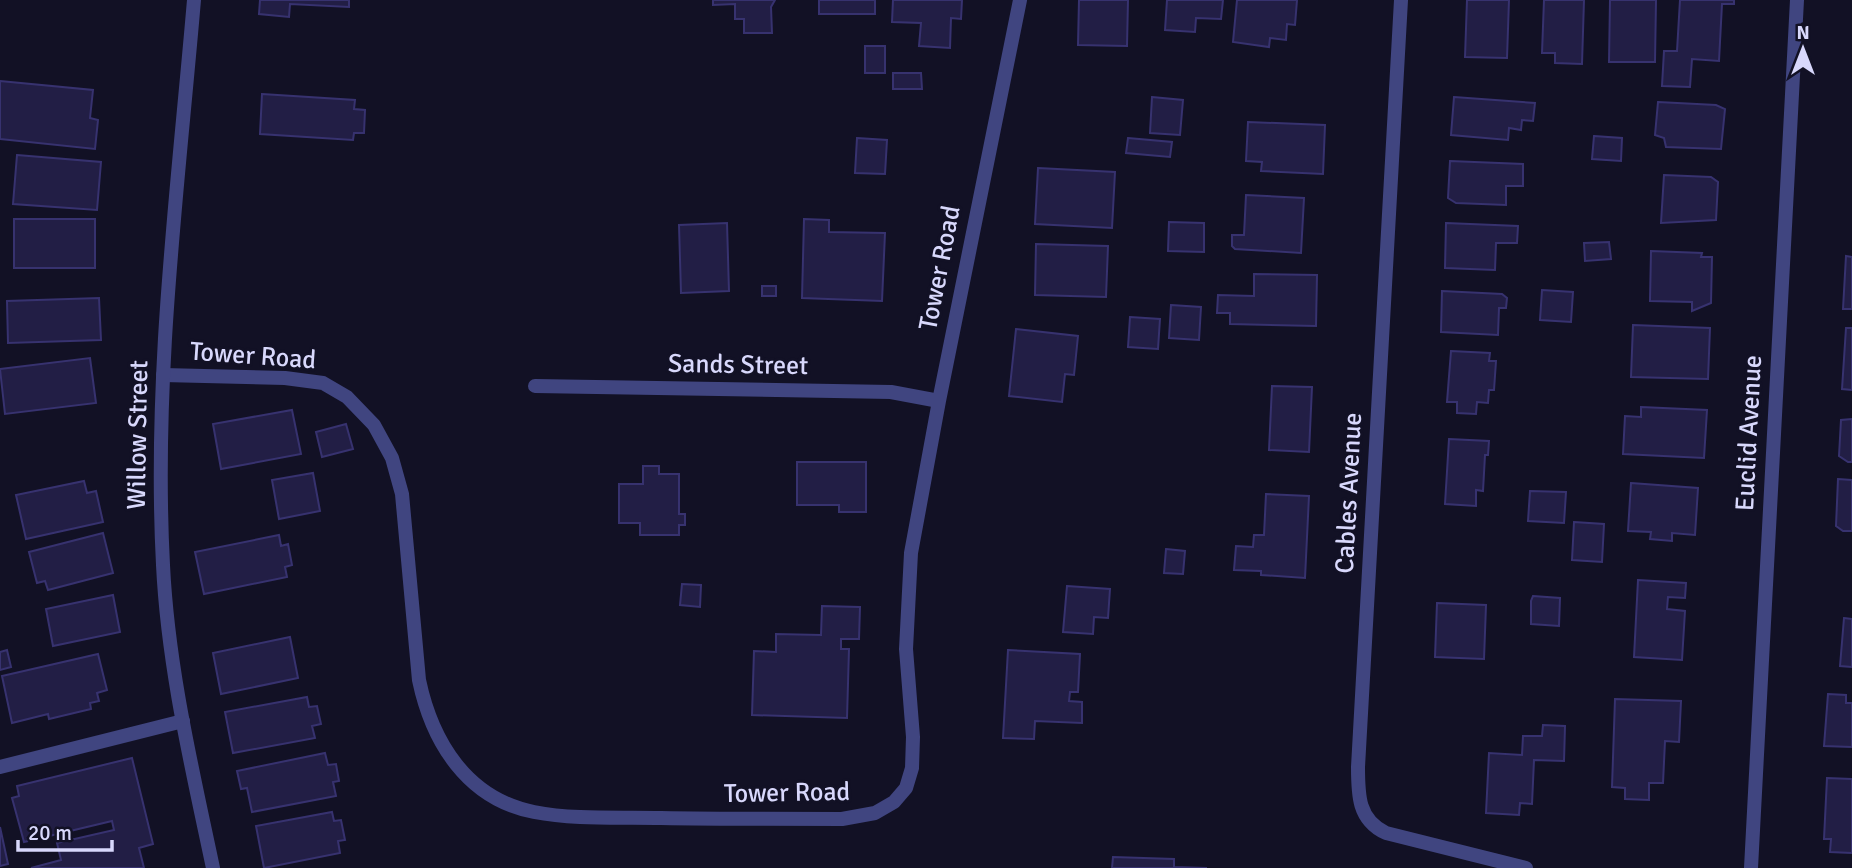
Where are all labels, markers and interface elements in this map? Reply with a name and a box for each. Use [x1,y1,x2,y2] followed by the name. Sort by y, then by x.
[1768,14,1838,84] north arrow
[1796,21,1810,45] text: N
[912,203,968,333] street label: Tower Road
[189,336,317,376] street label: Tower Road
[668,348,808,382] street label: Sands Street
[1729,354,1769,512] street label: Euclid Avenue
[121,360,155,510] street label: Willow Street
[1329,412,1369,574] street label: Cables Avenue
[724,776,850,810] street label: Tower Road
[18,808,112,852] scale bar
[28,820,72,846] text: 20 m

